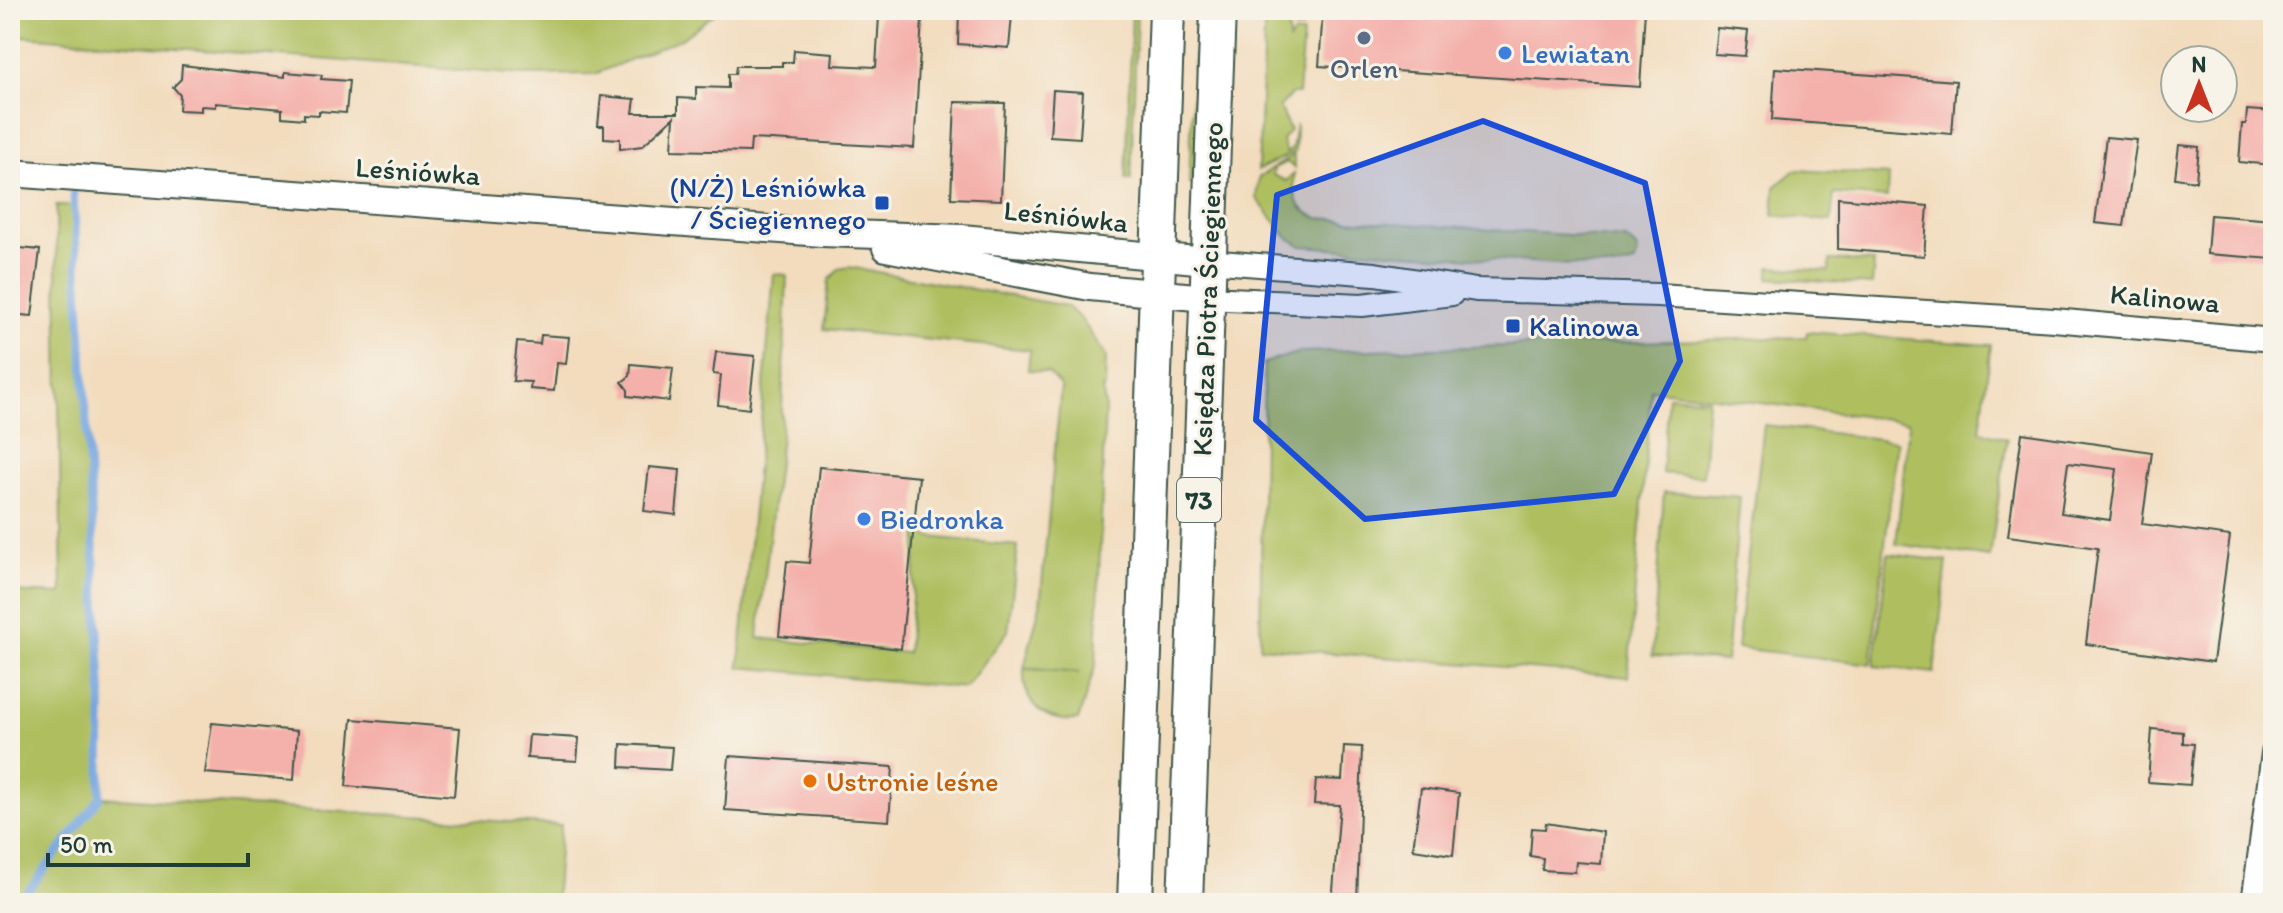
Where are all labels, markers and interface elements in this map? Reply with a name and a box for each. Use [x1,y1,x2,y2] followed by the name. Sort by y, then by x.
[1355,29,1373,47] marker: Orlen
[1521,36,1630,70] place label: Lewiatan
[1496,44,1514,62] marker: Lewiatan
[2159,44,2239,124] north arrow
[1330,51,1398,85] place label: Orlen
[2192,51,2206,78] text: N
[1184,121,1230,457] street label: Księdza Piotra Ściegiennego
[354,150,482,192] street label: Leśniówka
[669,170,866,236] place label: (N/Ż) Leśniówka / Ściegiennego
[1002,193,1131,240] street label: Leśniówka
[873,194,891,212] marker: (N/Ż) Leśniówka / Ściegiennego
[2109,276,2222,320] street label: Kalinowa
[1529,309,1640,343] place label: Kalinowa
[1504,317,1522,335] marker: Kalinowa
[1177,478,1221,522] road number: 73
[880,502,1004,536] place label: Biedronka
[855,510,873,528] marker: Biedronka
[826,764,998,798] place label: Ustronie leśne
[801,772,819,790] marker: Ustronie leśne
[48,817,248,867] scale bar
[60,830,113,859] text: 50 m

